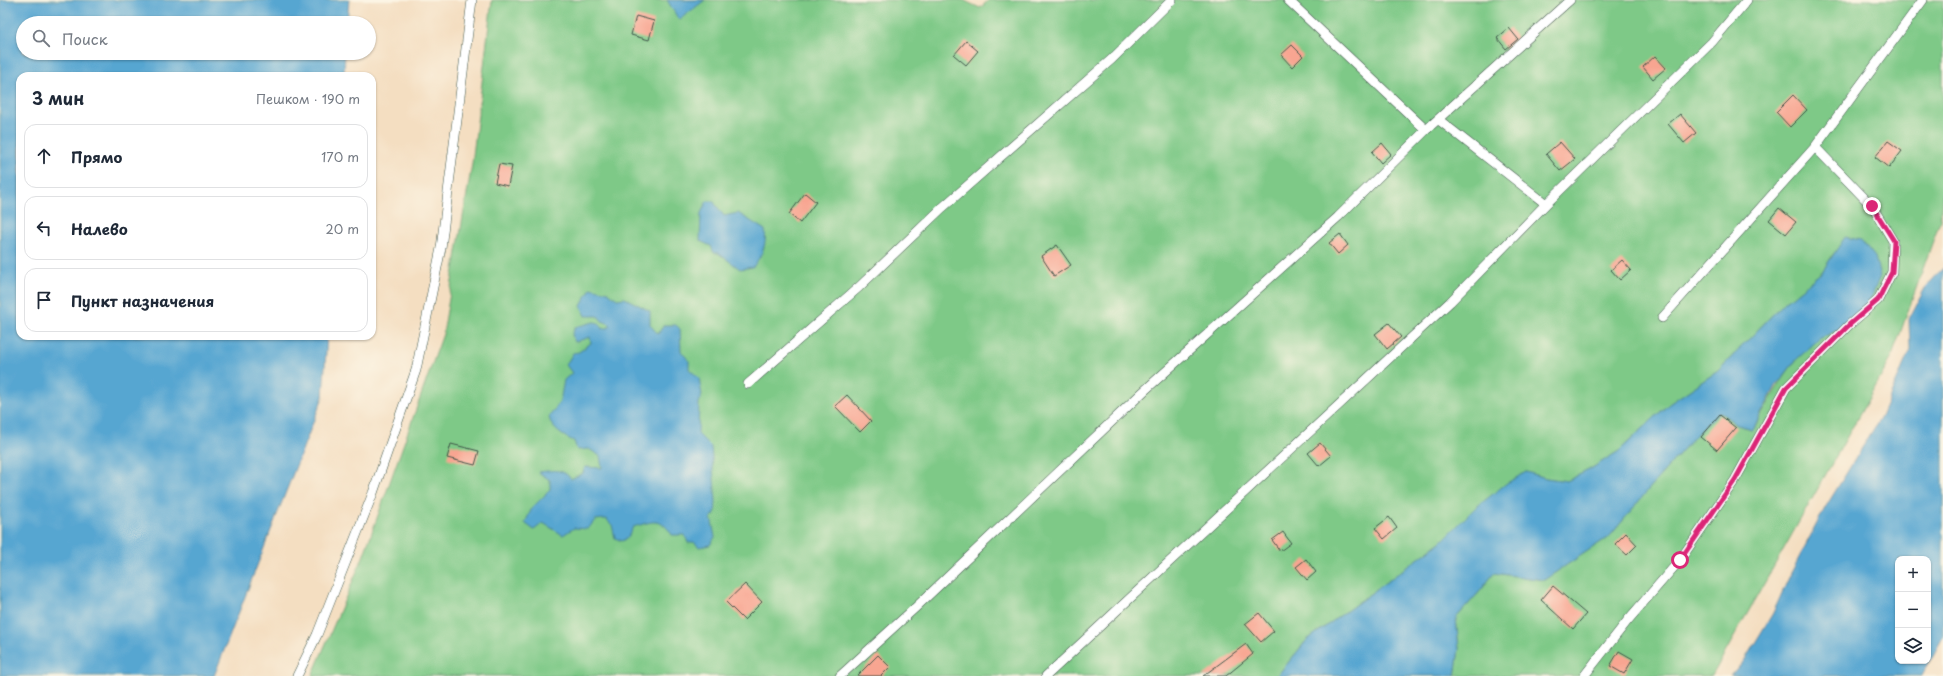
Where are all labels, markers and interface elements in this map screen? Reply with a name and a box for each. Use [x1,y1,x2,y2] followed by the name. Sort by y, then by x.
[16,16,376,60] search box
[30,27,52,49] icon: search
[62,27,108,50] text: Поиск
[32,85,84,111] text: 3 мин
[256,89,360,108] text: Пешком · 190 m
[33,145,55,167] icon: ahead
[71,145,122,168] text: Прямо
[321,147,359,166] text: 170 m
[1863,197,1881,215] route end
[33,217,55,239] icon: left
[71,217,128,240] text: Налево
[325,219,359,238] text: 20 m
[33,289,55,311] icon: arrive
[71,289,214,312] text: Пункт назначения
[1671,551,1689,569] route start
[1895,556,1931,664] map controls
[1895,556,1931,592] button: +
[1895,592,1931,628] button: −
[1895,628,1931,664] button: layers

